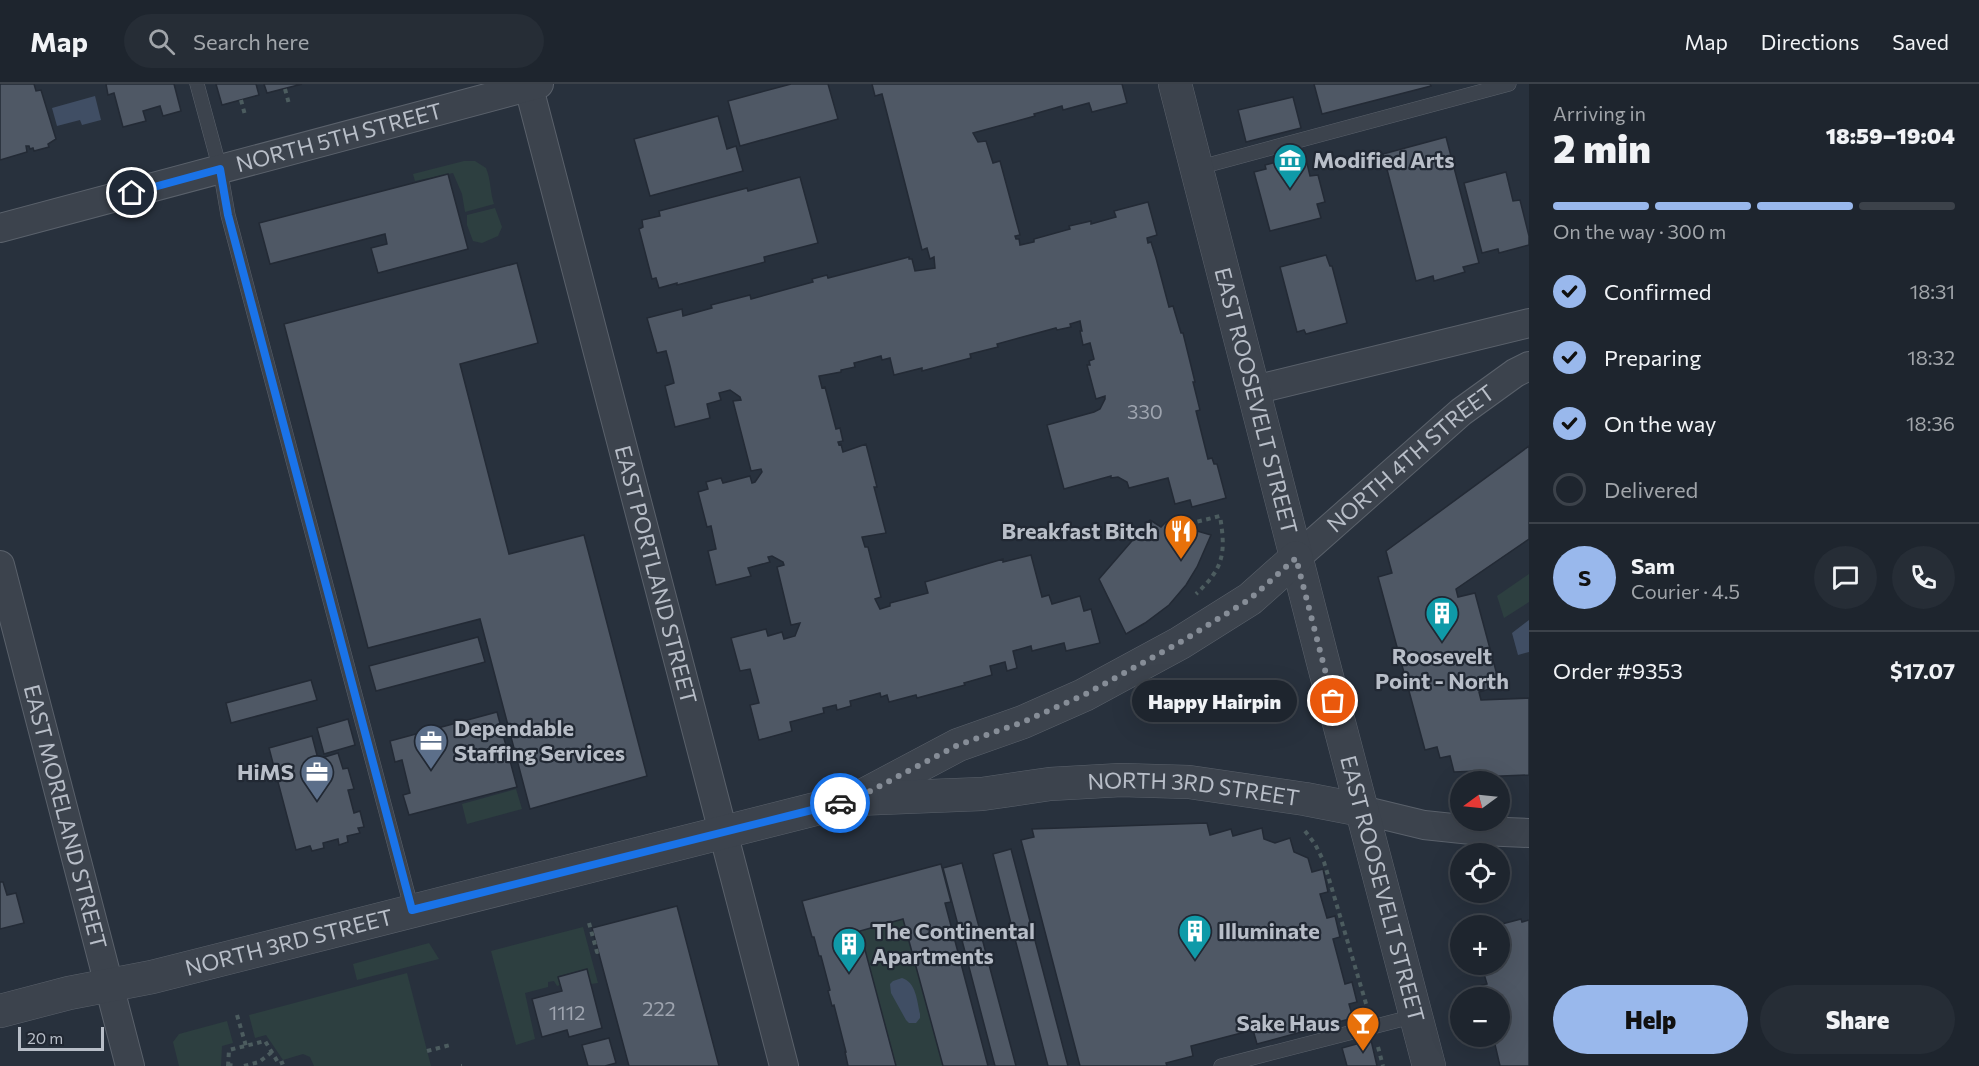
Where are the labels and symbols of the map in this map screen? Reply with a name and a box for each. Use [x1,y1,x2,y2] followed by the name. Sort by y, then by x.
[233,96,445,177] street label: NORTH 5TH STREET
[1272,142,1308,189] museum icon: Modified Arts
[1313,146,1454,173] place label: Modified Arts
[106,167,157,218] pin
[1210,264,1304,537] street label: EAST ROOSEVELT STREET
[1321,378,1499,537] street label: NORTH 4TH STREET
[1127,399,1163,423] house number: 330
[610,442,703,707] street label: EAST PORTLAND STREET
[1163,513,1199,560] restaurant icon: Breakfast Bitch
[1002,517,1158,544] place label: Breakfast Bitch
[1424,595,1460,642] building icon: Roosevelt Point - North
[1375,642,1509,694] place label: Roosevelt Point - North
[1307,675,1358,726] pin
[1132,680,1297,722] callout: Happy Hairpin
[19,681,113,952] street label: EAST MORELAND STREET
[454,714,625,766] place label: Dependable Staffing Services
[413,723,449,770] office icon: Dependable Staffing Services
[1335,752,1431,1025] street label: EAST ROOSEVELT STREET
[299,754,335,801] office icon: HiMS
[237,758,294,785] place label: HiMS
[1087,766,1301,811] street label: NORTH 3RD STREET
[1450,771,1510,831] north arrow
[810,773,870,833] courier
[182,903,395,981] street label: NORTH 3RD STREET
[1177,913,1213,960] building icon: Illuminate
[872,917,1035,969] place label: The Continental Apartments
[1218,917,1320,944] place label: Illuminate
[831,926,867,973] building icon: The Continental Apartments
[642,996,676,1020] house number: 222
[549,1000,585,1024] house number: 1112
[1345,1005,1381,1052] bar icon: Sake Haus
[1236,1009,1340,1036] place label: Sake Haus
[18,1024,104,1052] scale bar

